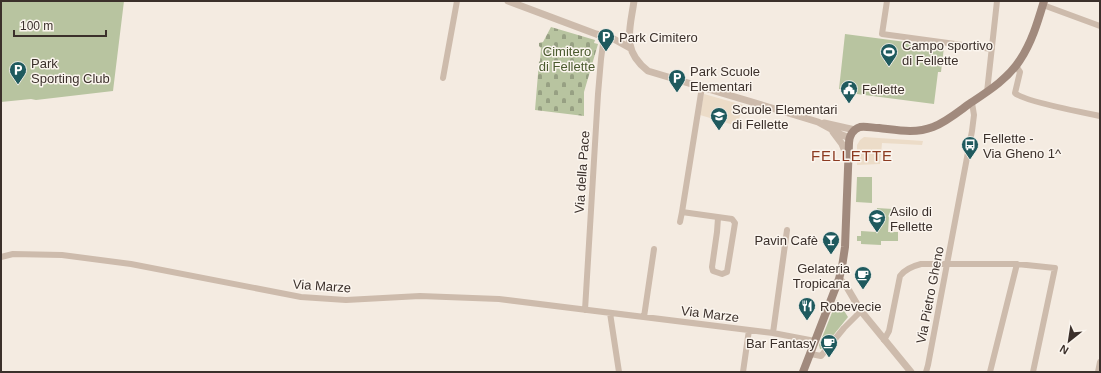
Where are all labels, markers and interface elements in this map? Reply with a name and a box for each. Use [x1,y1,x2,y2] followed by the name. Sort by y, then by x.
[14,12,106,38] scale bar
[20,19,53,33] text: 100 m
[596,27,616,52] parking icon: Park Cimitero
[619,30,698,45] place label: Park Cimitero
[902,38,993,68] place label: Campo sportivo di Fellette
[879,42,899,67] sports icon: Campo sportivo di Fellette
[539,44,595,74] park label: Cimitero di Fellette
[31,56,110,86] place label: Park Sporting Club
[8,60,28,85] parking icon: Park Sporting Club
[690,64,760,94] place label: Park Scuole Elementari
[667,68,687,93] parking icon: Park Scuole Elementari
[839,79,859,104] public building icon: Fellette
[862,82,905,97] place label: Fellette
[732,102,838,132] place label: Scuole Elementari di Fellette
[709,106,729,131] school or university icon: Scuole Elementari di Fellette
[572,130,592,214] street label: Via della Pace
[983,131,1062,161] place label: Fellette - Via Gheno 1^
[960,135,980,160] bus stop icon: Fellette - Via Gheno 1^
[811,147,893,164] district label: FELLETTE
[890,204,933,234] place label: Asilo di Fellette
[867,208,887,233] school or university icon: Asilo di Fellette
[821,230,841,255] bar icon: Pavin Cafè
[754,233,818,248] place label: Pavin Cafè
[913,245,947,345] street label: Via Pietro Gheno
[793,261,851,291] place label: Gelateria Tropicana
[853,265,873,290] cafe icon: Gelateria Tropicana
[292,276,352,296] street label: Via Marze
[797,296,817,321] restaurant icon: Robevecie
[820,299,881,314] place label: Robevecie
[680,303,740,325] street label: Via Marze
[1049,321,1089,361] north arrow
[819,333,839,358] cafe icon: Bar Fantasy
[746,336,816,351] place label: Bar Fantasy
[1058,342,1070,357] text: N

